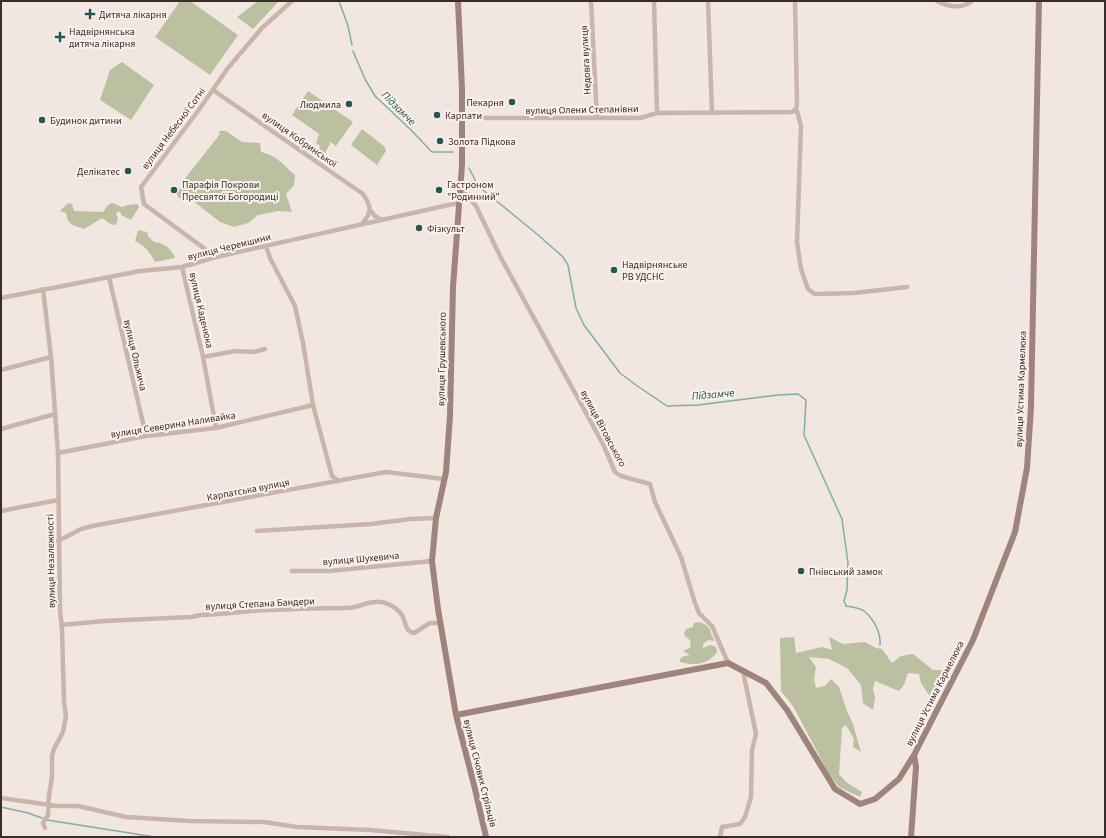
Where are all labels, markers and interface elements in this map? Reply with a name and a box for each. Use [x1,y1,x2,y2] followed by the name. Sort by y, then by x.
[84,8,96,20] marker: Дитяча лікарня
[99,8,167,22] place label: Дитяча лікарня
[69,25,136,51] place label: Надвірнянська дитяча лікарня
[577,25,595,95] street label: Недовга вулиця
[54,31,66,43] marker: Надвірнянська дитяча лікарня
[138,85,209,172] street label: вулиця Небесної Сотні
[378,88,419,129] water label: Підзамче
[466,96,504,110] place label: Пекарня
[507,97,517,107] marker: Пекарня
[300,98,341,112] place label: Людмила
[344,99,354,109] marker: Людмила
[525,102,639,118] street label: вулиця Олени Степанівни
[259,109,340,171] street label: вулиця Кобринської
[445,109,482,123] place label: Карпати
[432,110,442,120] marker: Карпати
[50,114,122,128] place label: Будинок дитини
[37,115,47,125] marker: Будинок дитини
[448,135,515,149] place label: Золота Підкова
[435,136,445,146] marker: Золота Підкова
[77,165,120,179] place label: Делікатес
[123,166,133,176] marker: Делікатес
[182,178,278,204] place label: Парафія Покрови Пресвятої Богородиці
[447,178,500,204] place label: Гастроном "Родинний"
[169,185,179,195] marker: Парафія Покрови Пресвятої Богородиці
[434,185,444,195] marker: Гастроном "Родинний"
[427,222,465,236] place label: Фізкульт
[414,223,424,233] marker: Фізкульт
[186,230,272,264] street label: вулиця Черемшини
[622,258,688,284] place label: Надвірнянське РВ УДСНС
[609,265,619,275] marker: Надвірнянське РВ УДСНС
[186,271,217,349] street label: вулиця Каденюка
[434,312,450,406] street label: вулиця Грушевського
[120,318,150,392] street label: вулиця Ольжича
[1012,331,1030,447] street label: вулиця Устима Кармелюка
[691,385,735,404] water label: Підзамче
[577,387,629,469] street label: вулиця Вітовського
[110,408,237,442] street label: вулиця Северина Наливайка
[206,475,291,505] street label: Карпатська вулиця
[43,514,59,608] street label: вулиця Незалежності
[322,549,400,569] street label: вулиця Шухевича
[809,565,883,579] place label: Пнівський замок
[796,566,806,576] marker: Пнівський замок
[205,594,315,614] street label: вулиця Степана Бандери
[902,638,968,748] street label: вулиця Устима Кармелюка
[460,718,500,829] street label: вулиця Січових Стрільців

